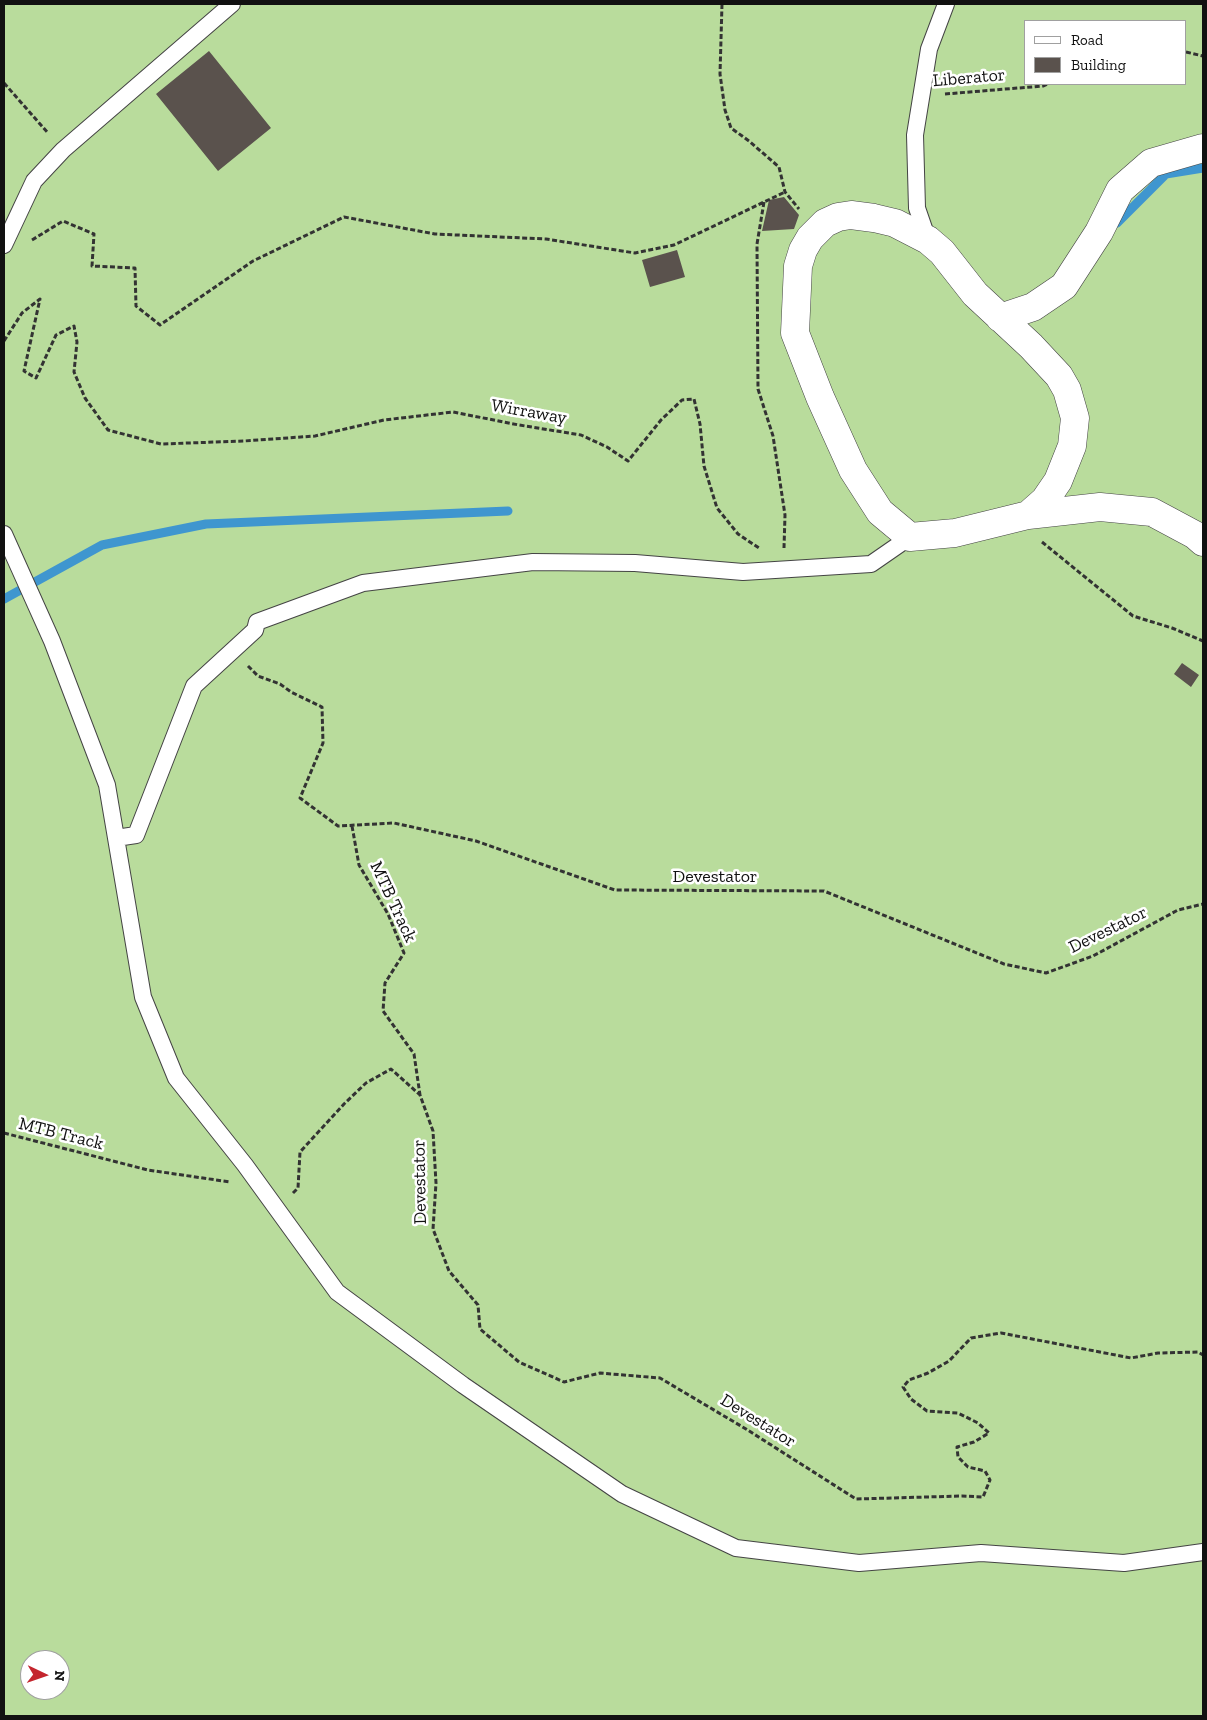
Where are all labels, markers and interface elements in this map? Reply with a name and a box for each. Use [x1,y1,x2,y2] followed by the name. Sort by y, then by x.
[1024,20,1187,85] legend
[1071,31,1103,49] text: Road
[1071,56,1126,74] text: Building
[932,64,1006,92] street label: Liberator
[490,395,568,429] street label: Wirraway
[365,858,421,946] street label: MTB Track
[673,866,757,888] street label: Devestator
[1065,902,1151,958] street label: Devestator
[16,1113,106,1155] street label: MTB Track
[408,1139,432,1225] street label: Devestator
[716,1389,800,1453] street label: Devestator
[20,1650,70,1700] north arrow
[51,1670,68,1682] text: N

